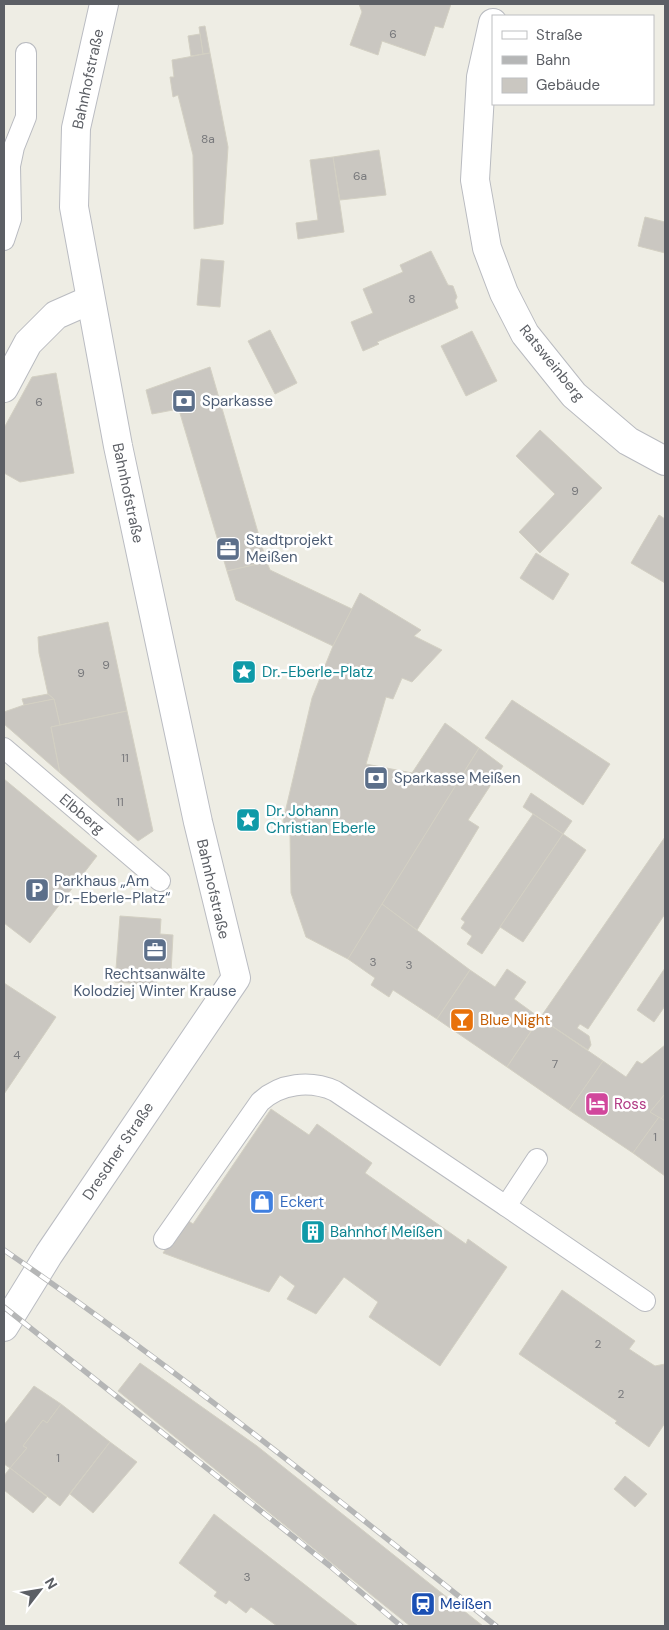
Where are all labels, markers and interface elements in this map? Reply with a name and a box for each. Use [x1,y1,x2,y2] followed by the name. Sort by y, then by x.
[492,15,654,105] legend
[536,25,583,45] text: Straße
[389,26,397,42] house number: 6
[68,27,108,131] street label: Bahnhofstraße
[536,50,570,70] text: Bahn
[536,75,600,95] text: Gebäude
[201,131,215,147] house number: 8a
[353,168,367,184] house number: 6a
[408,291,416,307] house number: 8
[515,320,589,406] street label: Ratsweinberg
[171,388,197,414] bank icon: Sparkasse
[202,391,273,411] place label: Sparkasse
[35,394,43,410] house number: 6
[108,441,148,545] street label: Bahnhofstraße
[571,483,579,499] house number: 9
[246,530,333,567] place label: Stadtprojekt Meißen
[215,536,241,562] office icon: Stadtprojekt Meißen
[102,657,110,673] house number: 9
[231,659,257,685] place icon: Dr.-Eberle-Platz
[262,662,373,682] place label: Dr.-Eberle-Platz
[77,665,85,681] house number: 9
[121,750,129,766] house number: 11
[363,765,389,791] bank icon: Sparkasse Meißen
[394,768,521,788] place label: Sparkasse Meißen
[55,789,109,839] street label: Elbberg
[116,794,124,810] house number: 11
[266,801,376,838] place label: Dr. Johann Christian Eberle
[235,807,261,833] place icon: Dr. Johann Christian Eberle
[192,837,234,941] street label: Bahnhofstraße
[54,871,171,908] place label: Parkhaus „Am Dr.-Eberle-Platz“
[24,877,50,903] parking icon: Parkhaus „Am Dr.-Eberle-Platz“
[142,937,168,963] office icon: Rechtsanwälte Kolodziej Winter Krause
[369,954,377,970] house number: 3
[405,957,413,973] house number: 3
[73,964,237,1001] place label: Rechtsanwälte Kolodziej Winter Krause
[449,1007,475,1033] bar icon: Blue Night
[480,1010,550,1030] place label: Blue Night
[13,1047,21,1063] house number: 4
[552,1056,558,1072] house number: 7
[584,1091,610,1117] hotel icon: Ross
[614,1094,646,1114] place label: Ross
[78,1098,158,1204] street label: Dresdner Straße
[653,1129,657,1145] house number: 1
[249,1189,275,1215] shop icon: Eckert
[280,1192,324,1212] place label: Eckert
[300,1219,326,1245] building icon: Bahnhof Meißen
[330,1222,443,1242] place label: Bahnhof Meißen
[595,1336,602,1352] house number: 2
[618,1386,625,1402] house number: 2
[56,1450,60,1466] house number: 1
[15,1565,65,1615] north arrow
[243,1569,251,1585] house number: 3
[41,1574,61,1592] text: N
[410,1591,436,1617] station icon: Meißen
[440,1594,492,1614] place label: Meißen

